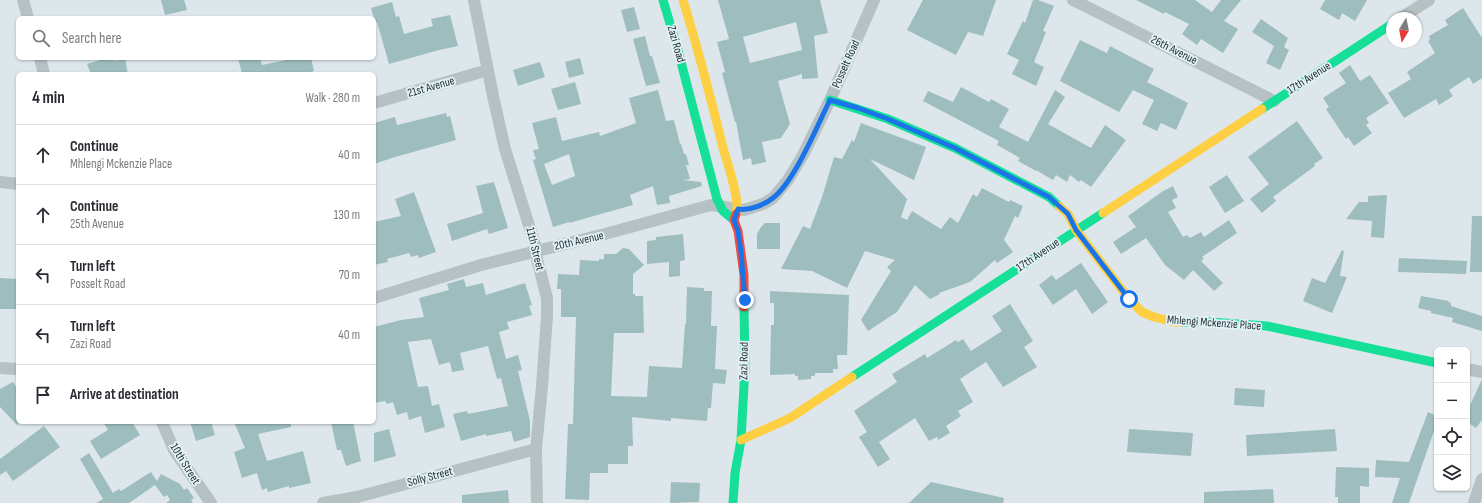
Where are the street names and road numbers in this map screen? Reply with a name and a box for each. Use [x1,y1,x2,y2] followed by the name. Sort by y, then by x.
[664,24,688,64] street label: Zazi Road
[1148,32,1200,68] street label: 26th Avenue
[829,38,863,90] street label: Posselt Road
[1284,58,1334,98] street label: 17th Avenue
[406,73,456,101] street label: 21st Avenue
[522,226,548,273] street label: 11th Street
[553,228,605,254] street label: 20th Avenue
[1013,235,1063,275] street label: 17th Avenue
[1166,312,1262,334] street label: Mhlengi Mckenzie Place
[736,342,752,380] street label: Zazi Road
[167,441,204,488] street label: 10th Street
[406,464,455,490] street label: Solly Street

